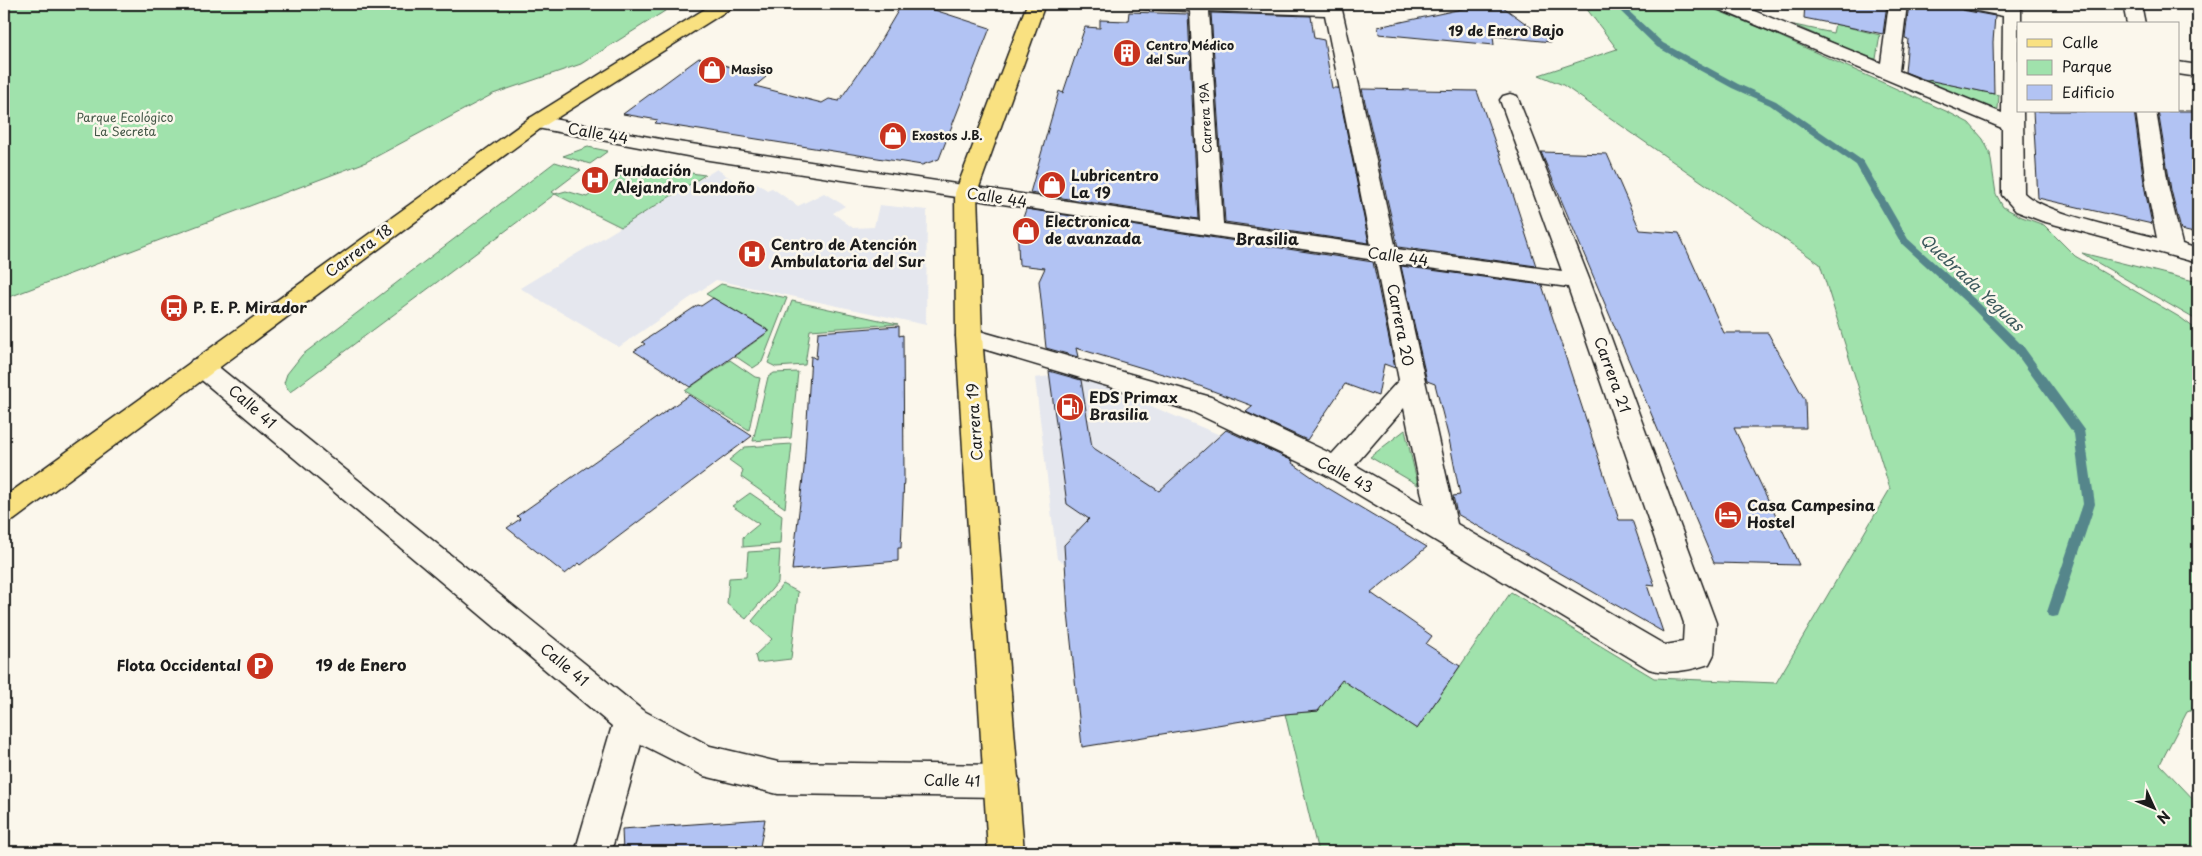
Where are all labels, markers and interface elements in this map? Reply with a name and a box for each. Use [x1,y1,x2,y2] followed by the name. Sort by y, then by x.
[1448,20,1564,41] district label: 19 de Enero Bajo
[2017,22,2180,112] legend
[2062,30,2099,53] text: Calle
[1146,36,1234,68] place label: Centro Médico del Sur
[1112,38,1142,68] building icon: Centro Médico del Sur
[2062,54,2112,77] text: Parque
[697,55,727,85] shop icon: Masiso
[731,60,773,78] place label: Masiso
[2062,80,2115,103] text: Edificio
[1194,82,1216,154] street label: Carrera 19A
[76,108,174,140] park label: Parque Ecológico La Secreta
[566,116,630,149] street label: Calle 44
[878,121,908,151] shop icon: Exostos J.B.
[912,126,982,144] place label: Exostos J.B.
[614,158,755,198] place label: Fundación Alejandro Londoño
[1071,163,1159,203] place label: Lubricentro La 19
[580,165,610,195] hospital icon: Fundación Alejandro Londoño
[1037,170,1067,200] shop icon: Lubricentro La 19
[965,180,1029,213] street label: Calle 44
[1045,209,1142,249] place label: Electronica de avanzada
[1011,216,1041,246] shop icon: Electronica de avanzada
[320,218,396,282] street label: Carrera 18
[1235,226,1299,250] district label: Brasilia
[1915,227,2031,337] water label: Quebrada Yeguas
[771,232,925,272] place label: Centro de Atención Ambulatoria del Sur
[737,239,767,269] hospital icon: Centro de Atención Ambulatoria del Sur
[1366,240,1430,271] street label: Calle 44
[1382,281,1421,368] street label: Carrera 20
[159,293,189,323] bus stop icon: P. E. P. Mirador
[193,295,307,318] place label: P. E. P. Mirador
[1589,333,1638,416] street label: Carrera 21
[224,378,282,433] street label: Calle 41
[959,382,988,462] street label: Carrera 19
[1089,385,1178,425] place label: EDS Primax Brasilia
[1055,392,1085,422] fuel station icon: EDS Primax Brasilia
[1314,449,1378,498] street label: Calle 43
[1747,493,1876,533] place label: Casa Campesina Hostel
[1713,500,1743,530] hotel icon: Casa Campesina Hostel
[536,637,594,691] street label: Calle 41
[245,651,275,681] parking icon: Flota Occidental
[315,652,407,676] district label: 19 de Enero
[117,653,241,676] place label: Flota Occidental
[923,768,981,791] street label: Calle 41
[2130,784,2180,834] north arrow
[2152,806,2175,829] text: N

